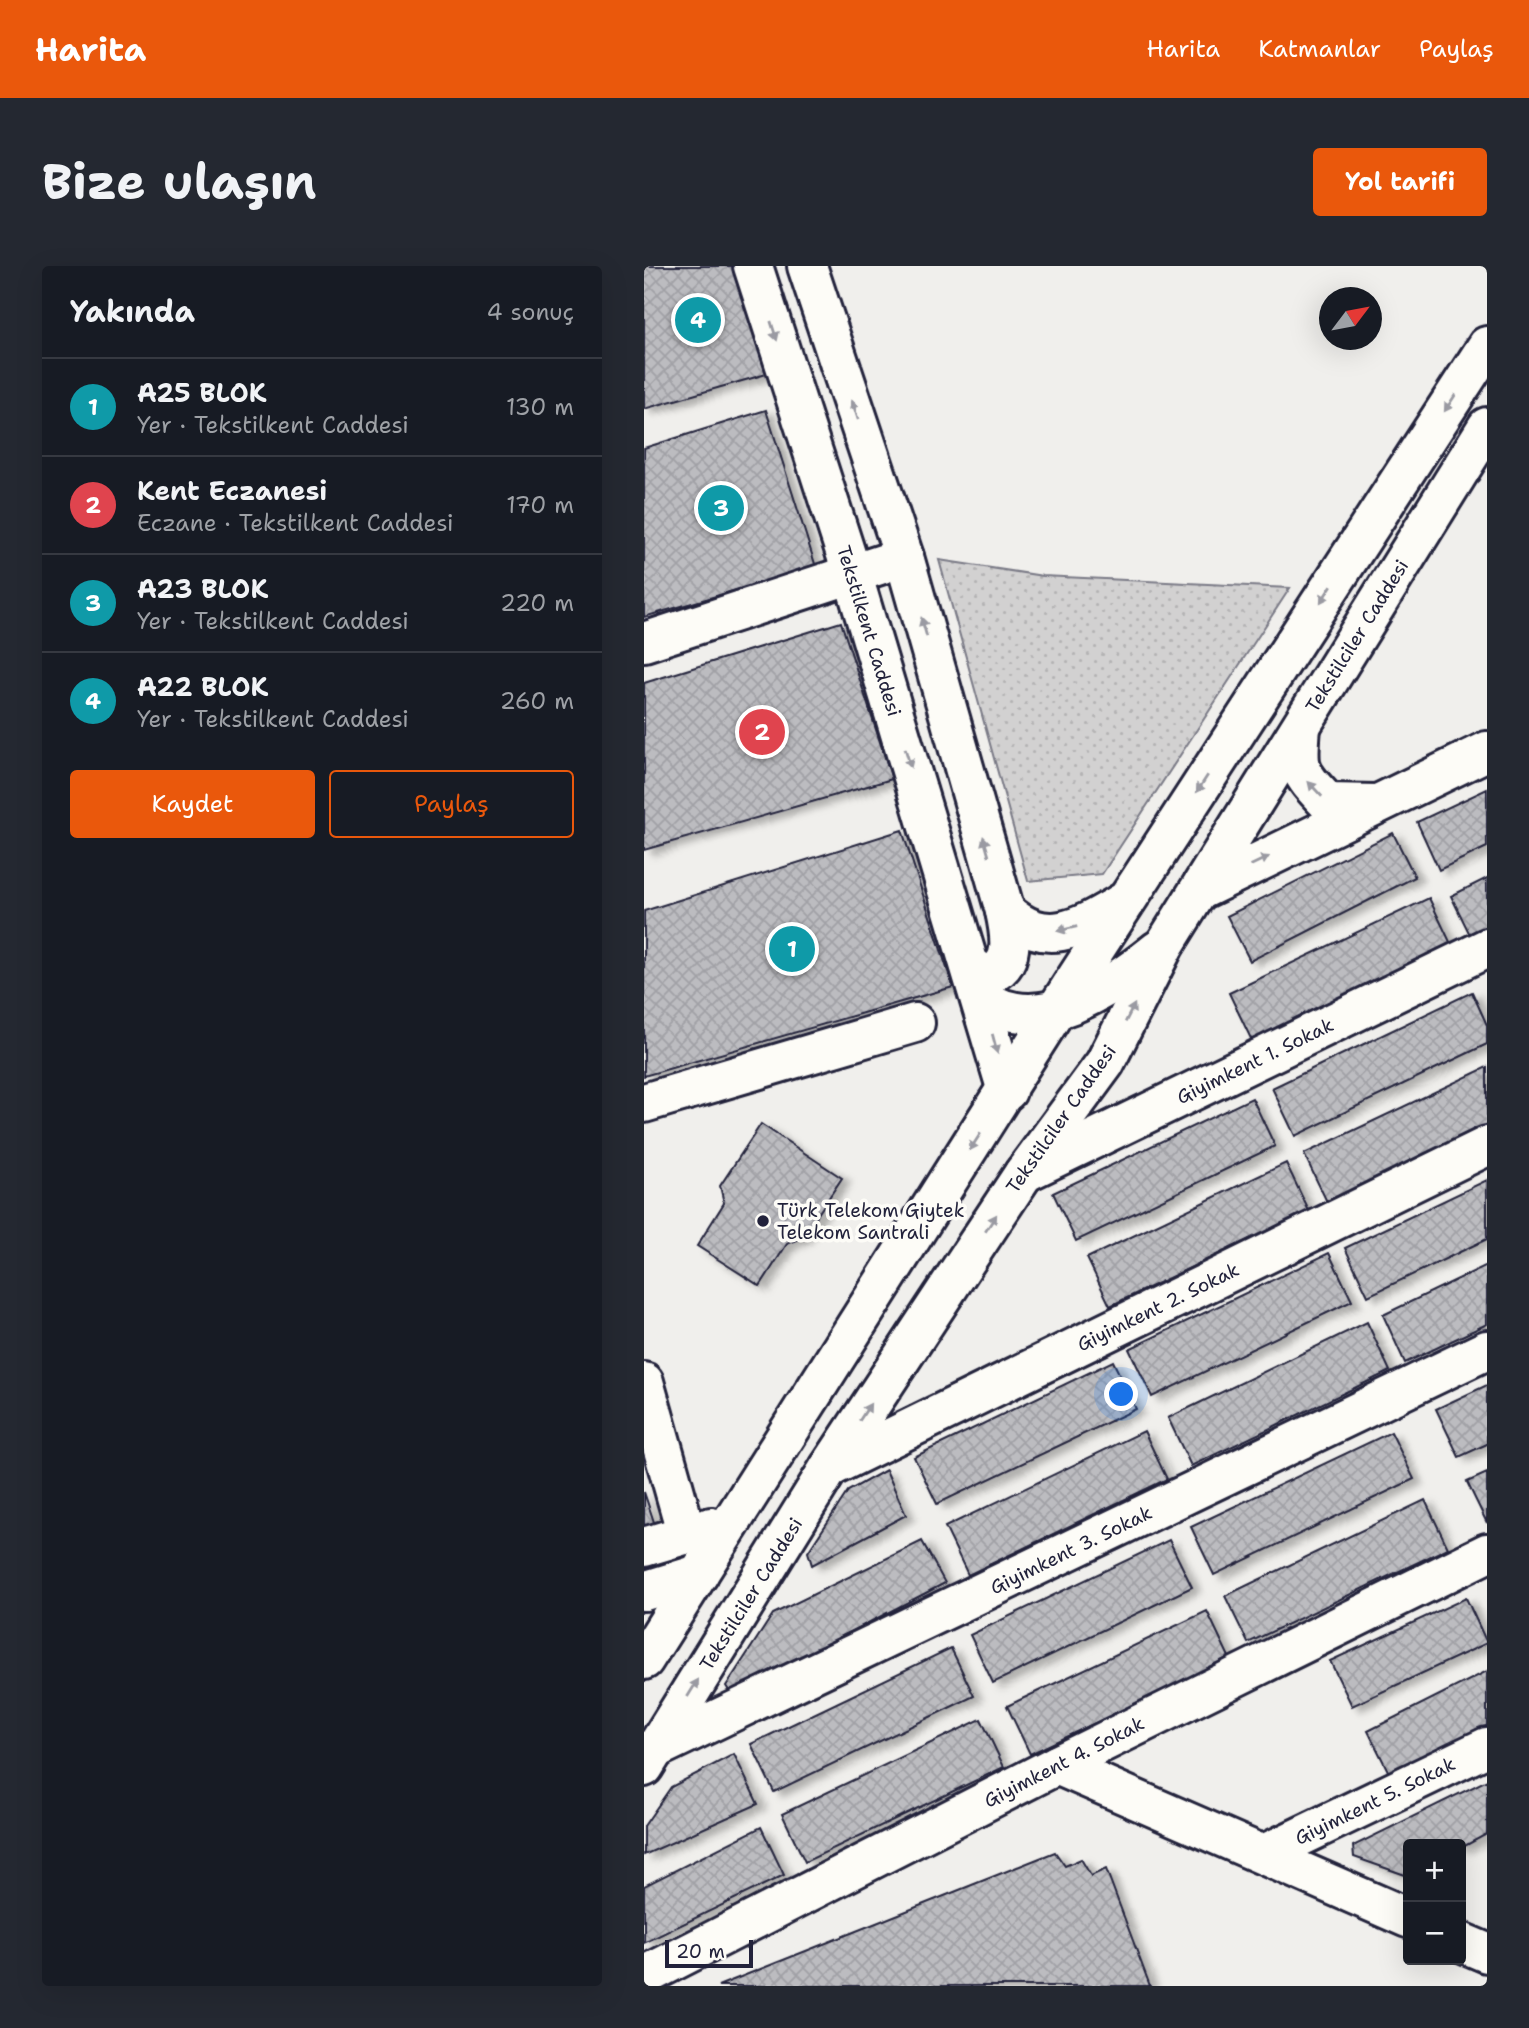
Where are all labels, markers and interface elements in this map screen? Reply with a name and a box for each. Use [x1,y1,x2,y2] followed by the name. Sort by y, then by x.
[35,27,146,72] text: Harita
[1147,33,1220,65] text: Harita
[1258,33,1381,65] text: Katmanlar
[1419,33,1494,65] text: Paylaş
[1313,148,1487,216] button: Yol tarifi
[42,149,317,215] text: Bize ulaşın
[1319,287,1382,350] north arrow
[70,291,195,332] text: Yakında
[675,294,721,346] pin: 4
[487,297,574,327] text: 4 sonuç
[770,321,780,342] one-way arrow
[137,375,266,410] text: A25 BLOK
[88,392,98,422] text: 1
[506,392,574,422] text: 130 m
[1443,394,1457,412] one-way arrow
[849,399,860,420] one-way arrow
[137,410,409,440] text: Yer · Tekstilkent Caddesi
[137,473,327,508] text: Kent Eczanesi
[698,482,744,534] pin: 3
[85,490,101,520] text: 2
[506,490,574,520] text: 170 m
[137,508,454,538] text: Eczane · Tekstilkent Caddesi
[831,542,907,720] street label: Tekstilkent Caddesi
[1300,555,1414,717] street label: Tekstilciler Caddesi
[137,571,268,606] text: A23 BLOK
[1320,584,1333,603] one-way arrow
[85,588,101,618] text: 3
[500,588,574,618] text: 220 m
[137,606,409,636] text: Yer · Tekstilkent Caddesi
[918,616,929,638] one-way arrow
[137,669,268,704] text: A22 BLOK
[85,686,101,716] text: 4
[500,686,574,716] text: 260 m
[137,704,409,734] text: Yer · Tekstilkent Caddesi
[739,706,785,758] pin: 2
[904,748,914,769] one-way arrow
[70,770,315,838] button: Kaydet
[329,770,574,838] button: Paylaş
[1196,775,1209,794] one-way arrow
[1308,781,1324,798] one-way arrow
[981,835,991,856] one-way arrow
[1250,855,1270,867] one-way arrow
[769,923,815,975] pin: 1
[1056,924,1078,935] one-way arrow
[1124,1003,1135,1023] one-way arrow
[1172,1012,1338,1110] street label: Giyimkent 1. Sokak
[990,1034,1001,1056] one-way arrow
[1000,1040,1122,1198] street label: Tekstilciler Caddesi
[968,1132,981,1151] one-way arrow
[777,1198,965,1245] place label: Türk Telekom Giytek Telekom Santrali
[755,1213,771,1229] marker: Türk Telekom Giytek Telekom Santrali
[984,1213,997,1232] one-way arrow
[1073,1257,1243,1357] street label: Giyimkent 2. Sokak
[1104,1377,1138,1411] your location
[859,1403,872,1422] one-way arrow
[986,1500,1156,1600] street label: Giyimkent 3. Sokak
[694,1513,808,1675] street label: Tekstilciler Caddesi
[686,1679,699,1698] one-way arrow
[980,1711,1149,1813] street label: Giyimkent 4. Sokak
[1291,1751,1460,1851] street label: Giyimkent 5. Sokak
[1403,1839,1466,1965] map controls
[1403,1839,1466,1902] button: +
[1403,1902,1466,1965] button: −
[665,1937,752,1969] scale bar
[676,1939,725,1964] text: 20 m

